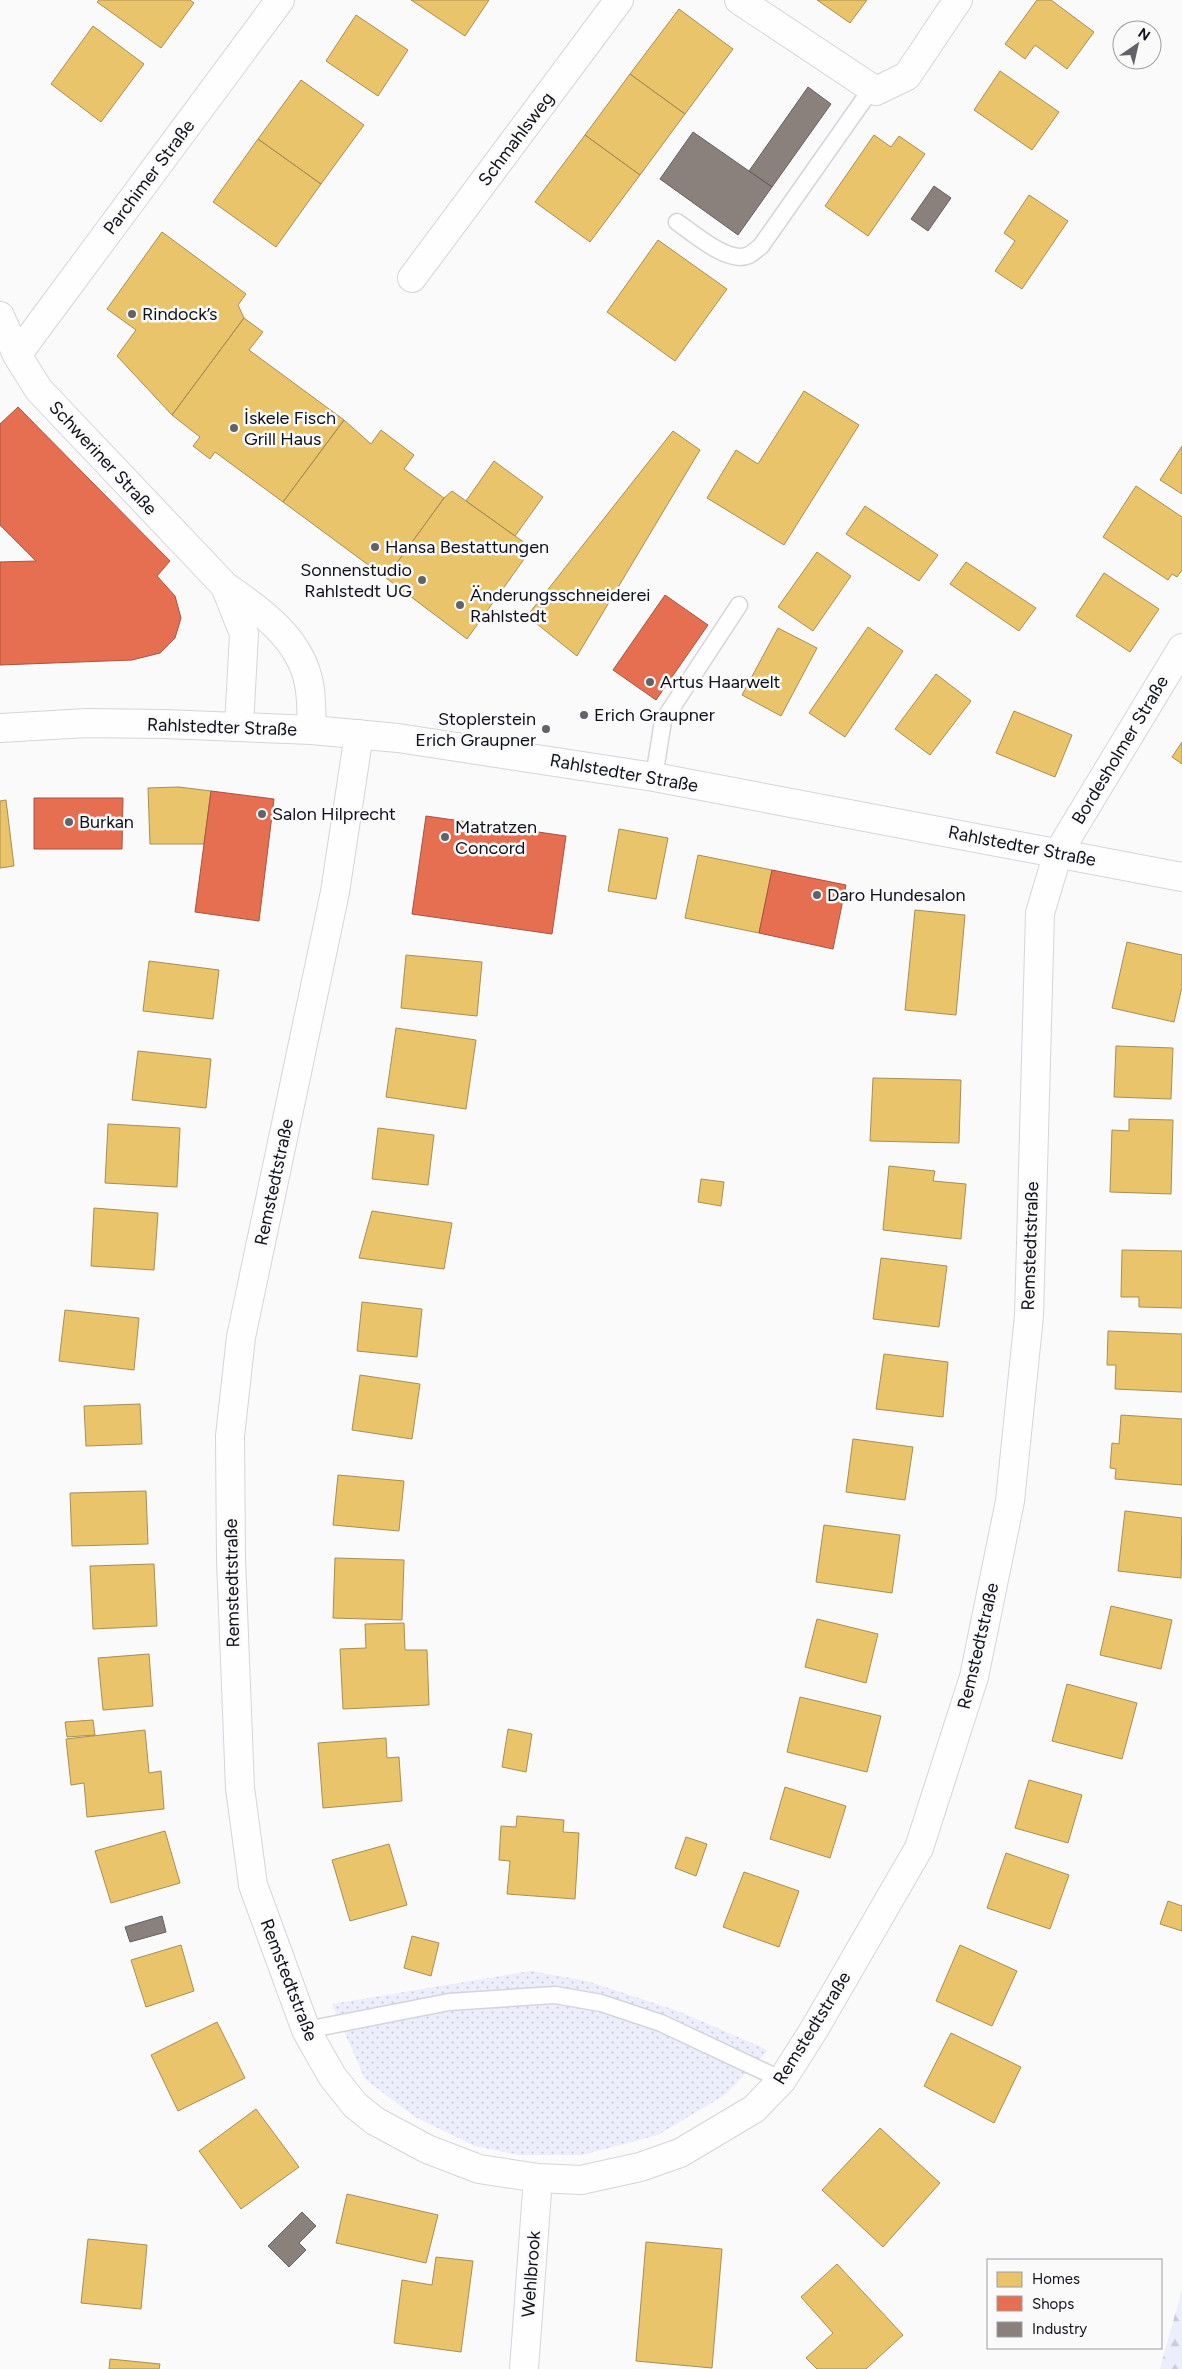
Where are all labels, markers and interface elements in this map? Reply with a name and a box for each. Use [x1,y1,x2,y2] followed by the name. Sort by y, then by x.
[1112,20,1162,70] north arrow
[1135,25,1153,45] text: N
[474,88,558,190] street label: Schmahlsweg
[99,115,199,239] street label: Parchimer Straße
[142,303,217,325] place label: Rindock’s
[126,308,138,320] marker: Rindock’s
[44,396,162,520] street label: Schweriner Straße
[244,407,336,450] place label: İskele Fisch Grill Haus
[228,422,240,434] marker: İskele Fisch Grill Haus
[385,536,549,558] place label: Hansa Bestattungen
[369,541,381,553] marker: Hansa Bestattungen
[300,559,412,602] place label: Sonnenstudio Rahlstedt UG
[416,574,428,586] marker: Sonnenstudio Rahlstedt UG
[470,584,650,627] place label: Änderungsschneiderei Rahlstedt
[454,599,466,611] marker: Änderungsschneiderei Rahlstedt
[660,671,781,693] place label: Artus Haarwelt
[1067,672,1173,828] street label: Bordesholmer Straße
[644,676,656,688] marker: Artus Haarwelt
[594,704,715,726] place label: Erich Graupner
[415,708,536,751] place label: Stoplerstein Erich Graupner
[578,709,590,721] marker: Erich Graupner
[147,713,298,741] street label: Rahlstedter Straße
[540,723,552,735] marker: Stoplerstein Erich Graupner
[548,749,700,797] street label: Rahlstedter Straße
[272,803,396,825] place label: Salon Hilprecht
[256,808,268,820] marker: Salon Hilprecht
[79,811,134,833] place label: Burkan
[63,816,75,828] marker: Burkan
[455,816,537,859] place label: Matratzen Concord
[946,821,1098,871] street label: Rahlstedter Straße
[439,831,451,843] marker: Matratzen Concord
[827,884,966,906] place label: Daro Hundesalon
[811,889,823,901] marker: Daro Hundesalon
[250,1116,298,1247] street label: Remstedtstraße
[1017,1181,1043,1311] street label: Remstedtstraße
[220,1518,244,1648] street label: Remstedtstraße
[953,1580,1003,1711] street label: Remstedtstraße
[256,1916,322,2044] street label: Remstedtstraße
[768,1967,856,2089] street label: Remstedtstraße
[517,2230,545,2318] street label: Wehlbrook
[987,2259,1162,2349] legend
[1032,2270,1080,2288] text: Homes
[1032,2295,1074,2313] text: Shops
[1032,2320,1087,2338] text: Industry

